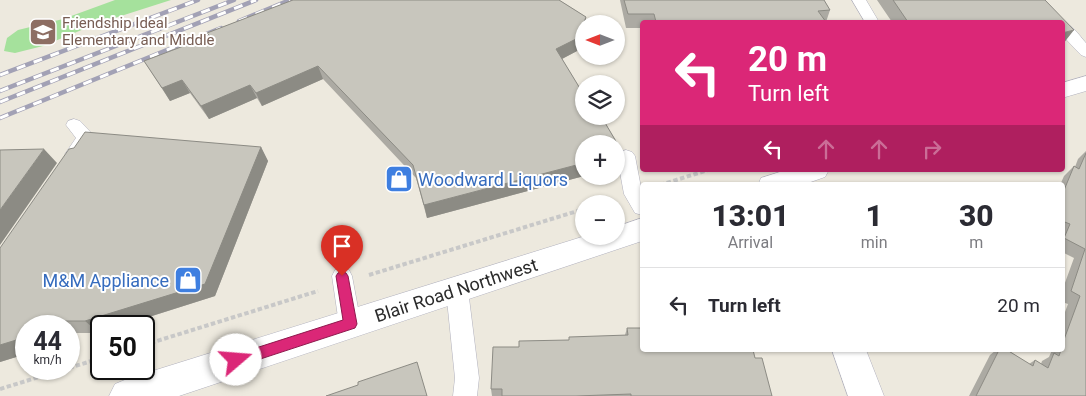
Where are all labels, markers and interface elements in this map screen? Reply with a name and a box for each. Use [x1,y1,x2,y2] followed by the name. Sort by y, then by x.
[62,14,215,49] place label: Friendship Ideal Elementary and Middle
[575,15,625,65] north arrow
[575,15,625,245] map controls
[28,17,58,47] school or university icon: Friendship Ideal Elementary and Middle
[748,39,827,80] text: 20 m
[665,40,730,105] icon: left
[575,75,625,125] button: layers
[748,81,829,106] text: Turn left
[575,135,625,185] button: +
[759,135,787,163] icon: left
[812,135,840,163] icon: ahead
[865,135,893,163] icon: ahead
[918,135,946,163] icon: right
[384,164,414,194] shop icon: Woodward Liquors
[418,169,568,190] place label: Woodward Liquors
[575,195,625,245] button: −
[711,198,789,233] text: 13:01
[866,198,883,233] text: 1
[959,198,994,233] text: 30
[321,225,363,276] pin
[328,232,356,260] icon: arrive
[728,233,773,252] text: Arrival
[861,233,888,252] text: min
[969,233,983,252] text: m
[372,254,540,326] street label: Blair Road Northwest
[173,265,203,295] shop icon: M&M Appliance
[42,270,169,291] place label: M&M Appliance
[665,291,693,319] icon: left
[708,294,781,317] text: Turn left
[997,294,1040,317] text: 20 m
[90,315,155,380] speed limit sign: 50
[33,327,62,356] text: 44
[209,333,261,385] position arrow
[33,353,62,367] text: km/h

